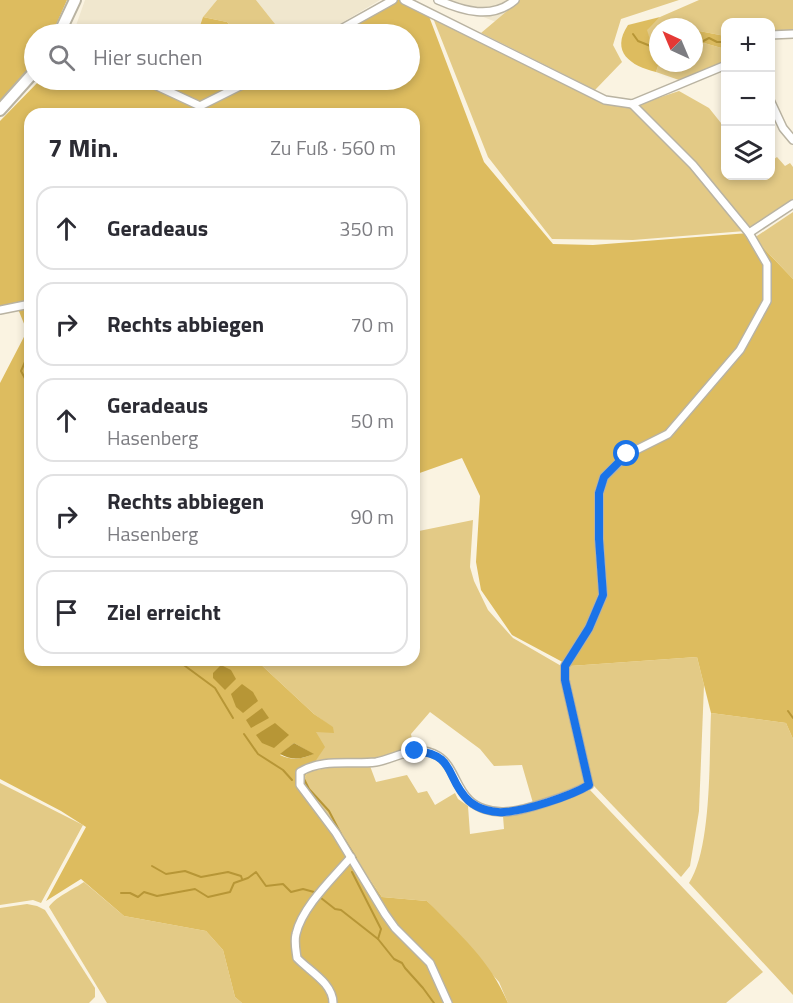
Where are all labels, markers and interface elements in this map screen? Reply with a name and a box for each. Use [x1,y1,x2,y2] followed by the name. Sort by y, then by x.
[649,18,703,72] north arrow
[721,18,775,180] map controls
[721,18,775,72] button: +
[24,24,420,90] search box
[93,40,202,74] text: Hier suchen
[45,41,78,74] icon: search
[721,72,775,126] button: −
[721,126,775,180] button: layers
[48,128,118,167] text: 7 Min.
[270,132,396,163] text: Zu Fuß · 560 m
[107,211,208,245] text: Geradeaus
[50,212,83,245] icon: ahead
[339,213,394,244] text: 350 m
[107,307,264,341] text: Rechts abbiegen
[50,308,83,341] icon: right
[350,309,394,340] text: 70 m
[107,388,208,422] text: Geradeaus
[50,404,83,437] icon: ahead
[350,405,394,436] text: 50 m
[107,422,198,453] text: Hasenberg
[613,440,639,466] route start
[107,484,264,518] text: Rechts abbiegen
[50,500,83,533] icon: right
[350,501,394,532] text: 90 m
[107,518,198,549] text: Hasenberg
[107,595,221,629] text: Ziel erreicht
[50,596,83,629] icon: arrive
[401,737,427,763] route end

